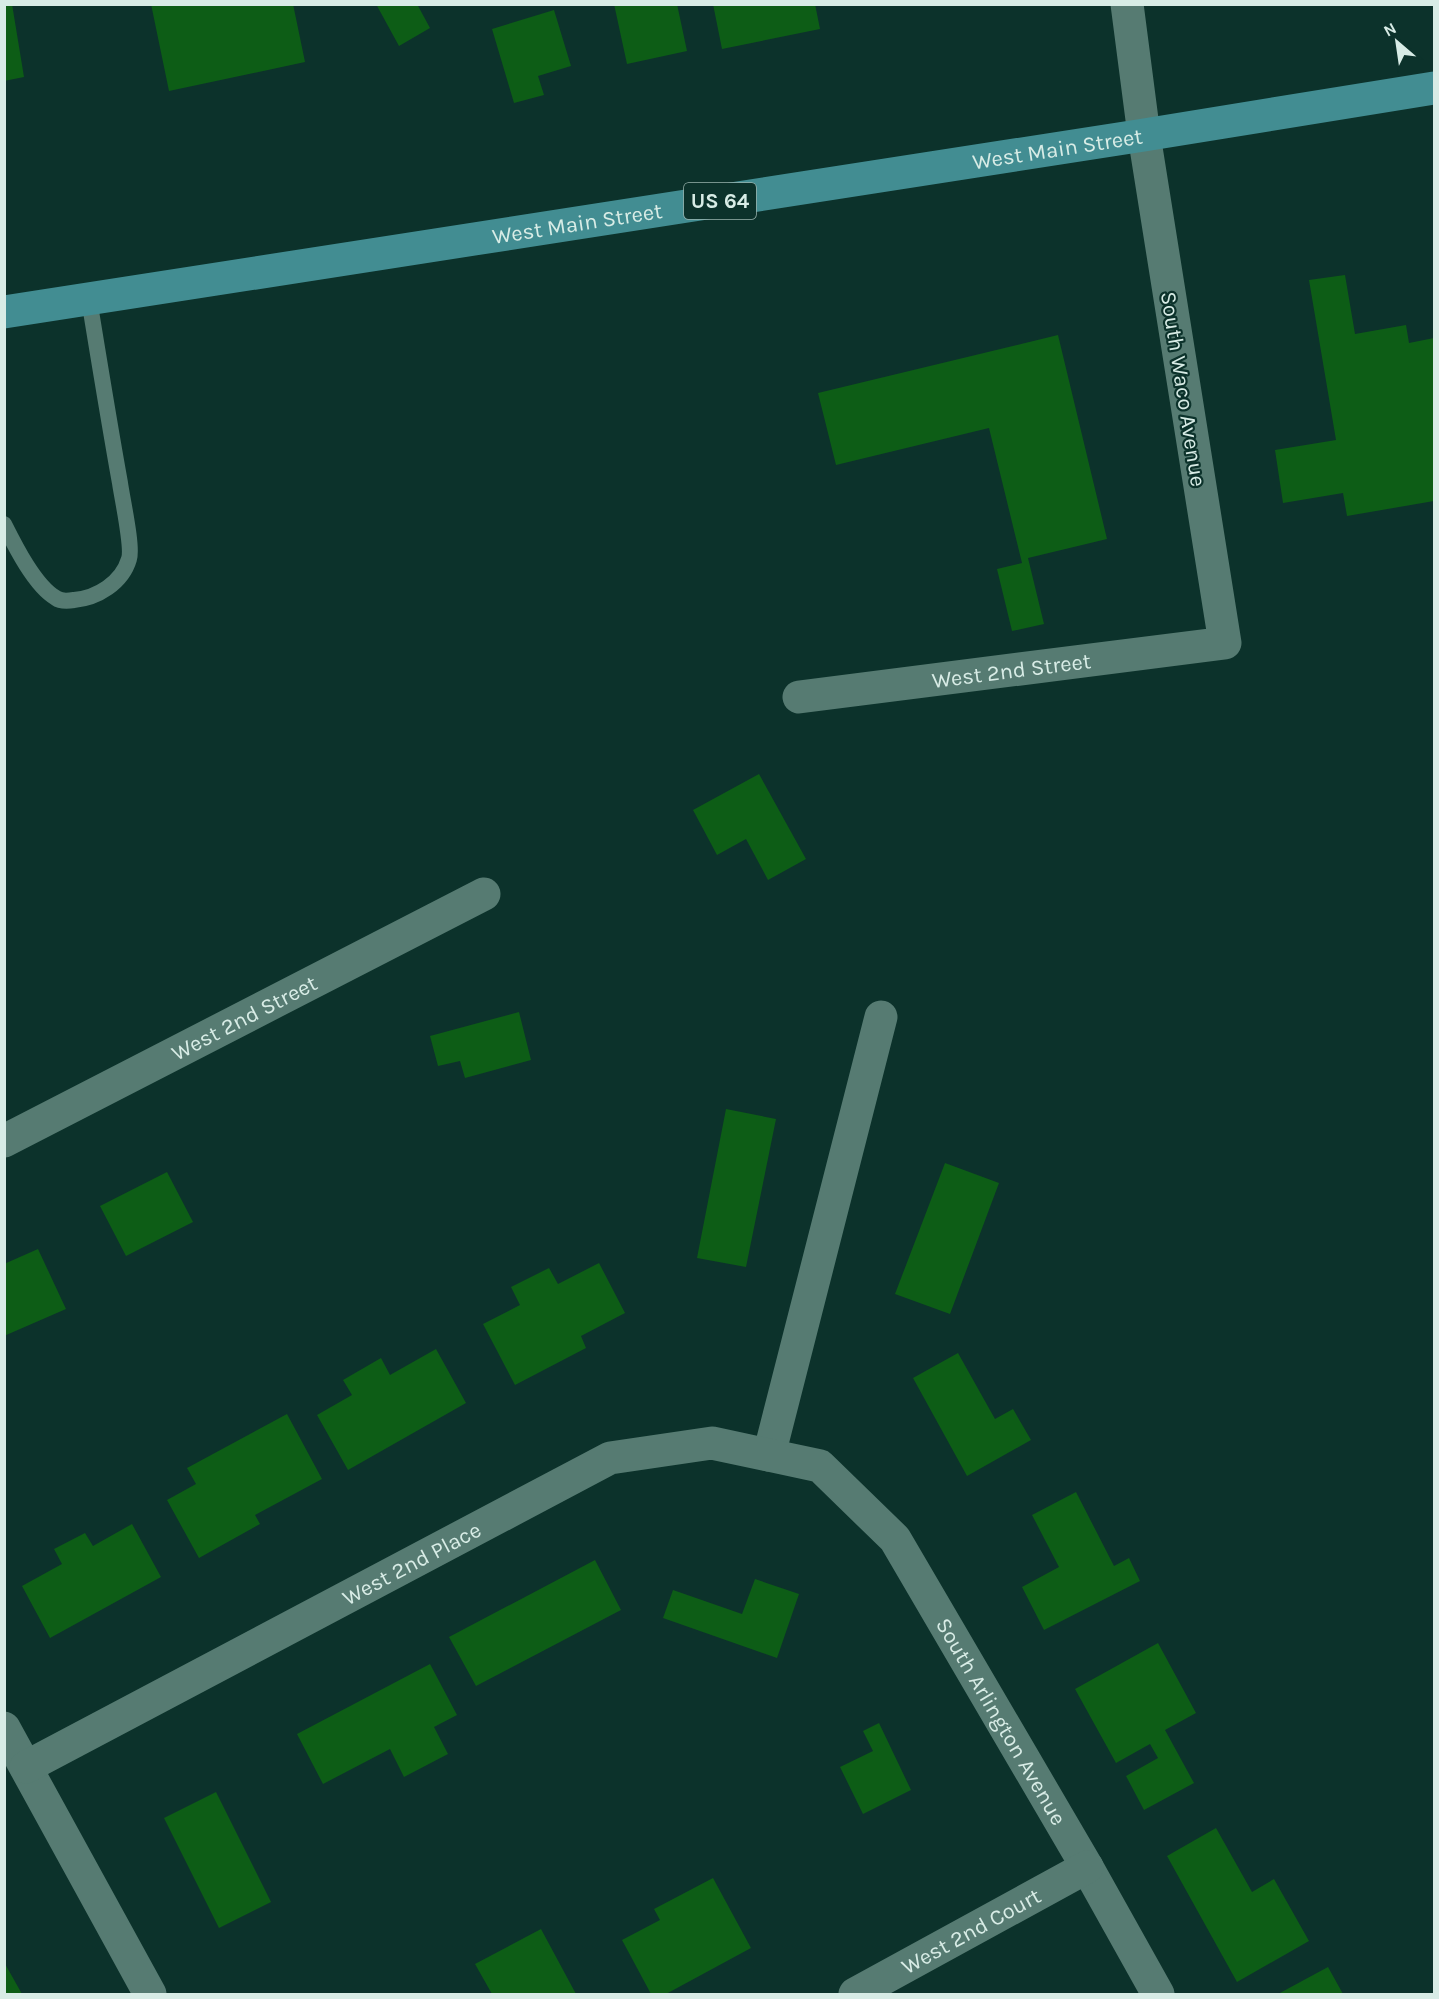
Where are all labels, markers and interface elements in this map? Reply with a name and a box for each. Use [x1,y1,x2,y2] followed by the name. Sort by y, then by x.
[1367,12,1427,72] north arrow
[1380,18,1400,40] text: N
[971,123,1144,175] street label: West Main Street
[684,183,756,219] road number: US 64
[490,198,664,250] street label: West Main Street
[1155,290,1211,489] street label: South Waco Avenue
[930,648,1092,694] street label: West 2nd Street
[167,970,322,1067] street label: West 2nd Street
[338,1517,485,1611] street label: West 2nd Place
[930,1613,1072,1830] street label: South Arlington Avenue
[897,1883,1045,1980] street label: West 2nd Court

